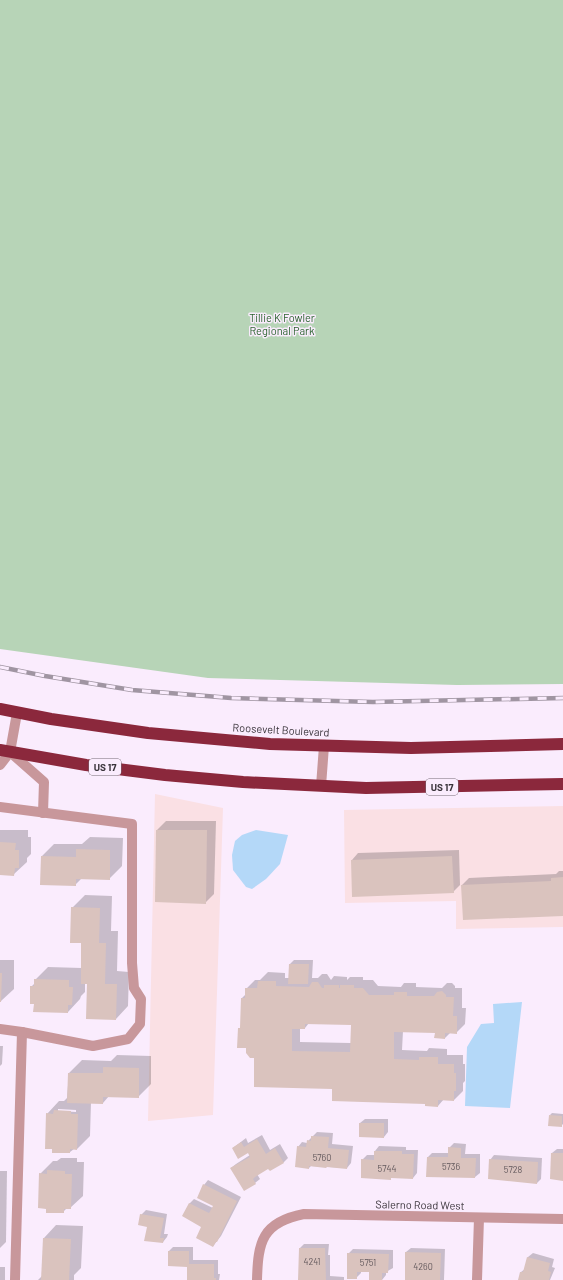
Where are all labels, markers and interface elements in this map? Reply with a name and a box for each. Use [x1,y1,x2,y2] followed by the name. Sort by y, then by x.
[249,311,315,337] park label: Tillie K Fowler Regional Park
[232,720,330,739] street label: Roosevelt Boulevard
[89,759,121,775] road number: US 17
[426,779,458,795] road number: US 17
[313,1152,331,1163] house number: 5760
[442,1161,460,1172] house number: 5736
[378,1163,396,1174] house number: 5744
[504,1164,523,1175] house number: 5728
[375,1197,465,1212] street label: Salerno Road West
[303,1256,321,1267] house number: 4241
[360,1257,376,1268] house number: 5751
[413,1261,433,1272] house number: 4260

